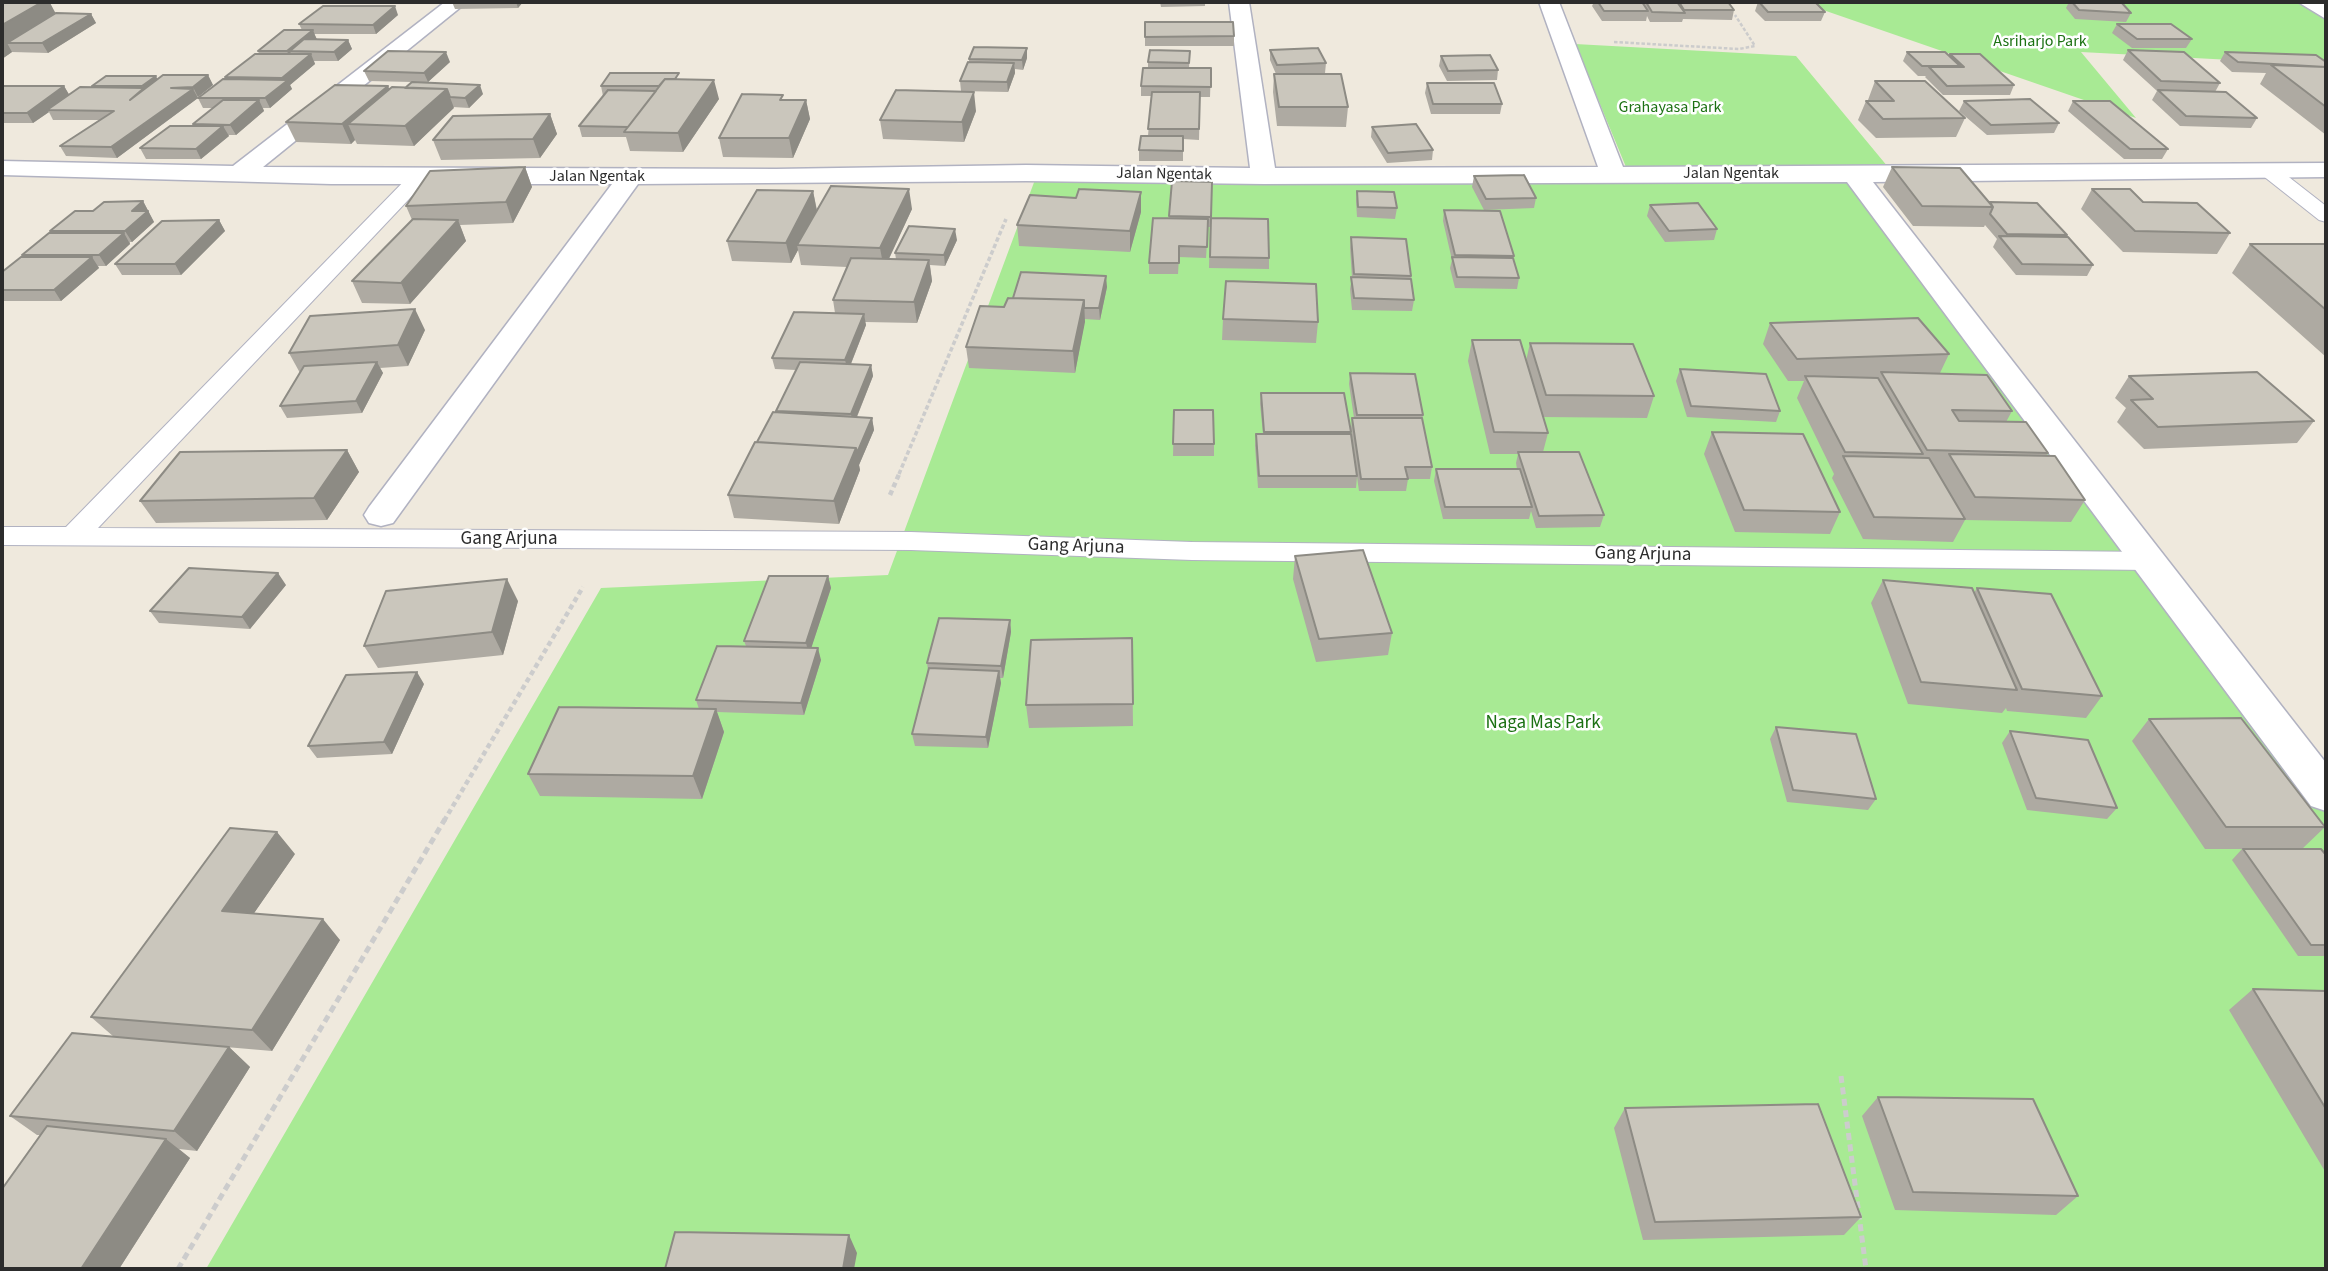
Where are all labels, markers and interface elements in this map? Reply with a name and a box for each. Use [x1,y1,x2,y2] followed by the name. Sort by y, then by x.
[1993,32,2087,52] park label: Asriharjo Park
[1619,98,1721,118] park label: Grahayasa Park
[1683,164,1779,184] street label: Jalan Ngentak
[1116,165,1212,185] street label: Jalan Ngentak
[549,167,645,187] street label: Jalan Ngentak
[461,529,557,551] street label: Gang Arjuna
[1027,534,1125,560] street label: Gang Arjuna
[1594,543,1692,567] street label: Gang Arjuna
[1485,713,1601,735] park label: Naga Mas Park

